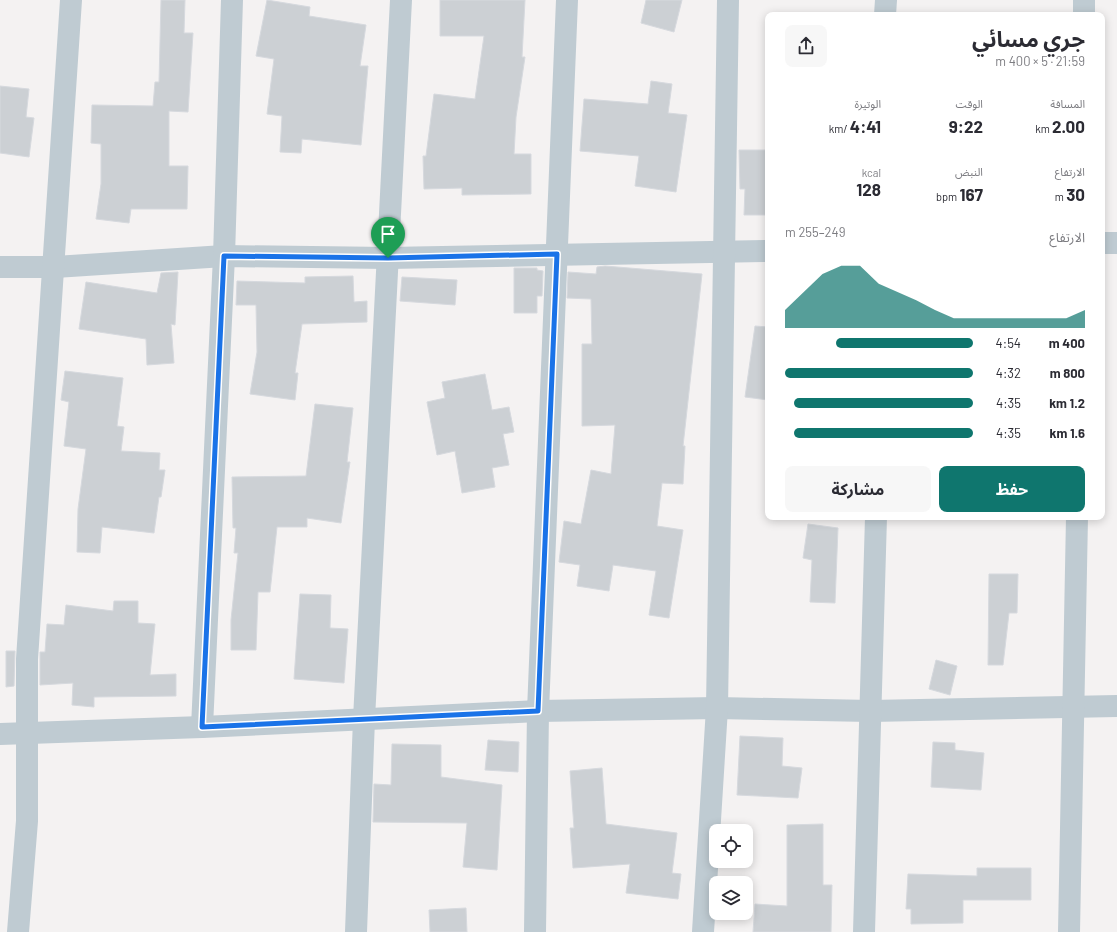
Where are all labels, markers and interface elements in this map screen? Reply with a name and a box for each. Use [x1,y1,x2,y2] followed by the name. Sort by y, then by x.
[785,25,827,67] button: share
[972,25,1085,51] text: جري مسائي
[995,53,1085,69] text: 21:59 · 5 × 400 m
[855,97,881,110] text: الوتيرة
[955,97,983,110] text: الوقت
[1050,97,1085,110] text: المسافة
[850,116,881,136] text: 4:41
[949,116,983,136] text: 9:22
[1052,116,1085,136] text: 2.00
[829,122,850,135] text: /km
[1035,122,1052,135] text: km
[955,165,983,178] text: النبض
[1055,165,1085,178] text: الارتفاع
[862,166,881,179] text: kcal
[856,179,881,199] text: 128
[959,184,983,204] text: 167
[1066,184,1085,204] text: 30
[936,190,959,203] text: bpm
[1055,190,1066,203] text: m
[371,217,405,258] pin
[377,223,399,245] icon: arrive
[785,224,845,240] text: 249–255 m
[1049,229,1085,245] text: الارتفاع
[996,335,1021,351] text: 4:54
[1049,335,1085,351] text: 400 m
[996,365,1021,381] text: 4:32
[1050,365,1085,381] text: 800 m
[996,395,1021,411] text: 4:35
[1049,395,1085,411] text: 1.2 km
[996,425,1021,441] text: 4:35
[1050,425,1085,441] text: 1.6 km
[785,466,931,512] button: مشاركة
[939,466,1085,512] button: حفظ
[709,824,753,920] map controls
[709,824,753,868] button: locate
[709,876,753,920] button: layers

